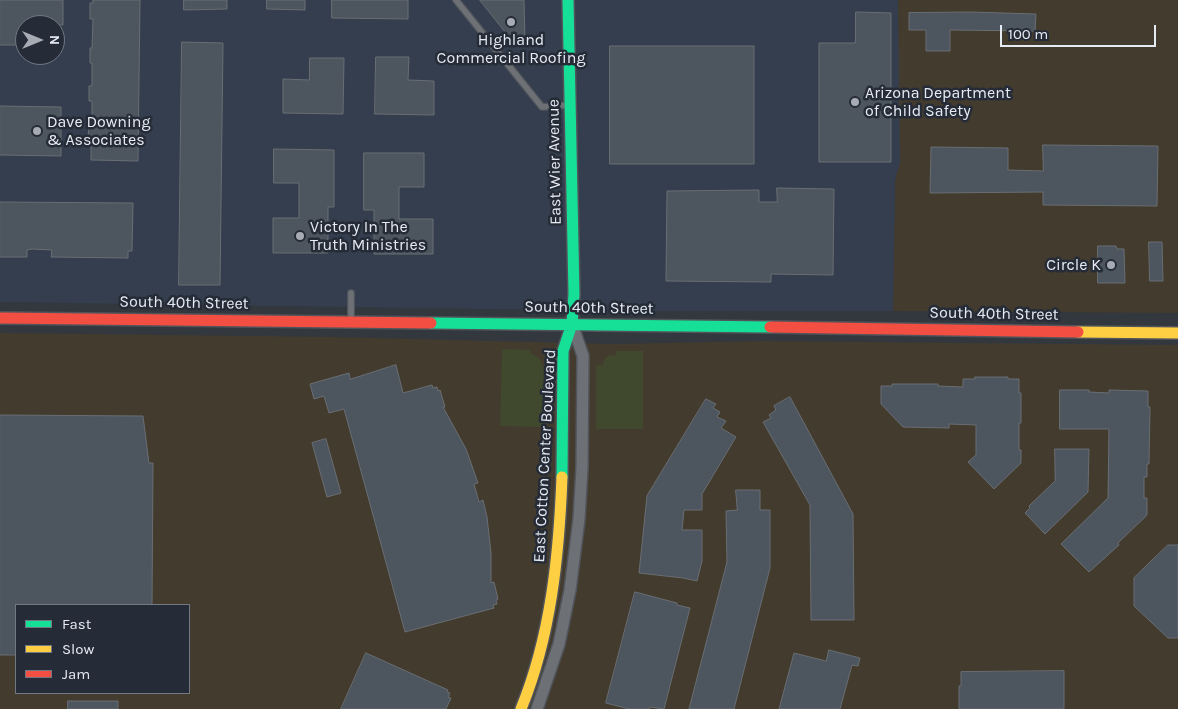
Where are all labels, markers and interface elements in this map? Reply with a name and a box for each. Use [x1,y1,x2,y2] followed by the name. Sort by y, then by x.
[15,15,65,65] north arrow
[1003,15,1159,47] scale bar
[505,16,517,28] marker: Highland Commercial Roofing
[1008,25,1048,43] text: 100 m
[437,30,585,68] place label: Highland Commercial Roofing
[46,35,63,45] text: N
[865,83,1011,121] place label: Arizona Department of Child Safety
[849,96,861,108] marker: Arizona Department of Child Safety
[544,99,566,225] street label: East Wier Avenue
[47,112,150,150] place label: Dave Downing & Associates
[31,125,43,137] marker: Dave Downing & Associates
[310,217,426,255] place label: Victory In The Truth Ministries
[294,230,306,242] marker: Victory In The Truth Ministries
[1046,255,1101,275] place label: Circle K
[1105,259,1117,271] marker: Circle K
[119,292,249,314] street label: South 40th Street
[524,297,654,319] street label: South 40th Street
[929,303,1059,325] street label: South 40th Street
[530,349,560,563] street label: East Cotton Center Boulevard
[15,604,190,694] legend
[62,615,91,633] text: Fast
[62,640,94,658] text: Slow
[62,665,90,683] text: Jam

